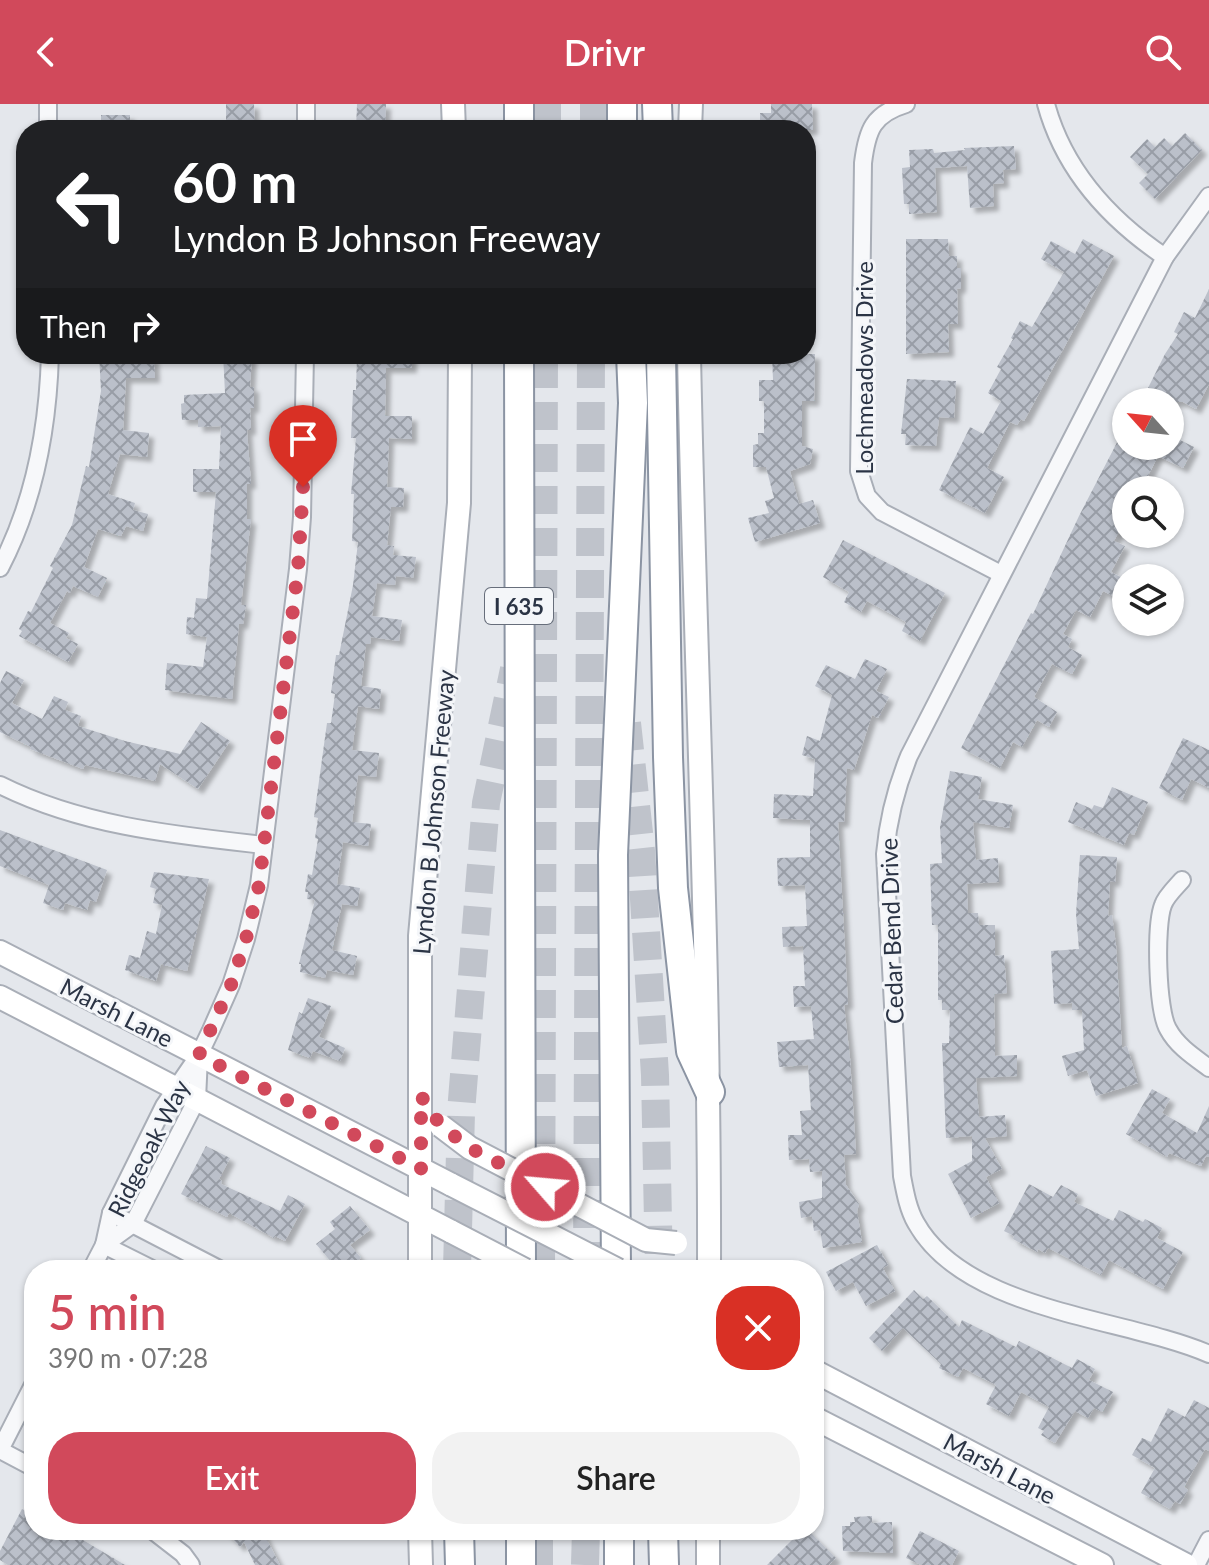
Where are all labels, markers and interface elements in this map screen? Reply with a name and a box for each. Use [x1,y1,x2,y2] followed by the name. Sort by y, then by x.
[24,30,68,74] icon: back
[564,30,645,74] text: Drivr
[1141,30,1185,74] icon: search
[172,148,297,215] text: 60 m
[40,152,144,256] icon: left
[172,216,601,260] text: Lyndon B Johnson Freeway
[849,261,878,475] street label: Lochmeadows Drive
[123,304,167,348] icon: right
[40,308,107,344] text: Then
[1112,388,1184,460] north arrow
[1112,388,1184,636] map controls
[269,405,337,487] pin
[281,417,325,461] icon: arrive
[1112,476,1184,548] button: search
[1112,564,1184,636] button: layers
[485,588,553,624] road number: I 635
[406,668,460,956] street label: Lyndon B Johnson Freeway
[873,837,909,1025] street label: Cedar Bend Drive
[56,971,178,1053] street label: Marsh Lane
[101,1074,195,1221] street label: Ridgeoak Way
[503,1145,587,1229] position arrow
[48,1283,166,1340] text: 5 min
[716,1286,800,1370] button: close
[48,1342,208,1374] text: 390 m · 07:28
[939,1426,1061,1510] street label: Marsh Lane
[48,1432,416,1524] button: Exit
[432,1432,800,1524] button: Share

